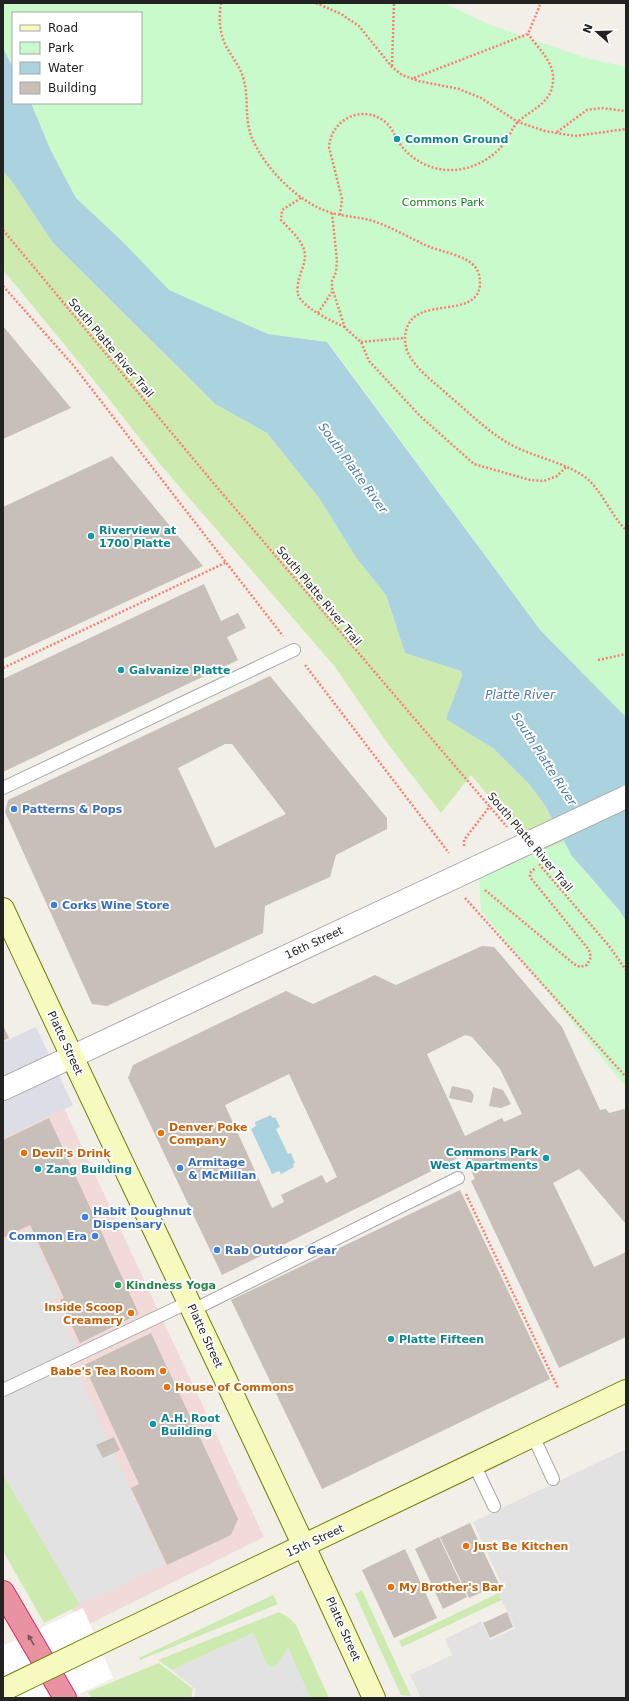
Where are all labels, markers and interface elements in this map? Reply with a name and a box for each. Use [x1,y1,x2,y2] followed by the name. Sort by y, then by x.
[12,12,142,104] legend
[577,12,617,52] north arrow
[48,21,78,35] text: Road
[580,22,596,35] text: N
[48,41,74,55] text: Park
[48,61,84,75] text: Water
[48,81,97,95] text: Building
[405,133,508,146] place label: Common Ground
[392,134,402,144] marker: Common Ground
[402,196,485,209] park label: Commons Park
[66,296,156,400] street label: South Platte River Trail
[316,420,391,517] water label: South Platte River
[99,524,176,550] place label: Riverview at 1700 Platte
[86,531,96,541] marker: Riverview at 1700 Platte
[274,544,364,648] street label: South Platte River Trail
[129,664,230,677] place label: Galvanize Platte
[116,665,126,675] marker: Galvanize Platte
[485,688,556,702] water label: Platte River
[509,710,580,809] water label: South Platte River
[485,790,575,894] street label: South Platte River Trail
[22,803,123,816] place label: Patterns & Pops
[9,804,19,814] marker: Patterns & Pops
[62,899,169,912] place label: Corks Wine Store
[49,900,59,910] marker: Corks Wine Store
[283,924,346,962] street label: 16th Street
[45,1009,86,1078] street label: Platte Street
[169,1121,247,1147] place label: Denver Poke Company
[156,1128,166,1138] marker: Denver Poke Company
[430,1146,539,1172] place label: Commons Park West Apartments
[32,1147,111,1160] place label: Devil's Drink
[19,1148,29,1158] marker: Devil's Drink
[541,1153,551,1163] marker: Commons Park West Apartments
[188,1156,256,1182] place label: Armitage & McMillan
[46,1163,132,1176] place label: Zang Building
[175,1163,185,1173] marker: Armitage & McMillan
[33,1164,43,1174] marker: Zang Building
[93,1205,192,1231] place label: Habit Doughnut Dispensary
[80,1212,90,1222] marker: Habit Doughnut Dispensary
[9,1230,87,1243] place label: Common Era
[90,1231,100,1241] marker: Common Era
[225,1244,337,1257] place label: Rab Outdoor Gear
[212,1245,222,1255] marker: Rab Outdoor Gear
[126,1279,216,1292] place label: Kindness Yoga
[113,1280,123,1290] marker: Kindness Yoga
[44,1301,123,1327] place label: Inside Scoop Creamery
[185,1302,226,1371] street label: Platte Street
[126,1308,136,1318] marker: Inside Scoop Creamery
[399,1333,484,1346] place label: Platte Fifteen
[386,1334,396,1344] marker: Platte Fifteen
[50,1365,155,1378] place label: Babe's Tea Room
[158,1366,168,1376] marker: Babe's Tea Room
[175,1381,295,1394] place label: House of Commons
[162,1382,172,1392] marker: House of Commons
[161,1412,220,1438] place label: A.H. Root Building
[148,1419,158,1429] marker: A.H. Root Building
[284,1522,347,1560] street label: 15th Street
[473,1540,568,1553] place label: Just Be Kitchen
[461,1541,471,1551] marker: Just Be Kitchen
[399,1581,504,1594] place label: My Brother's Bar
[386,1582,396,1592] marker: My Brother's Bar
[323,1595,363,1664] street label: Platte Street
[27,1634,34,1646] one-way arrow

